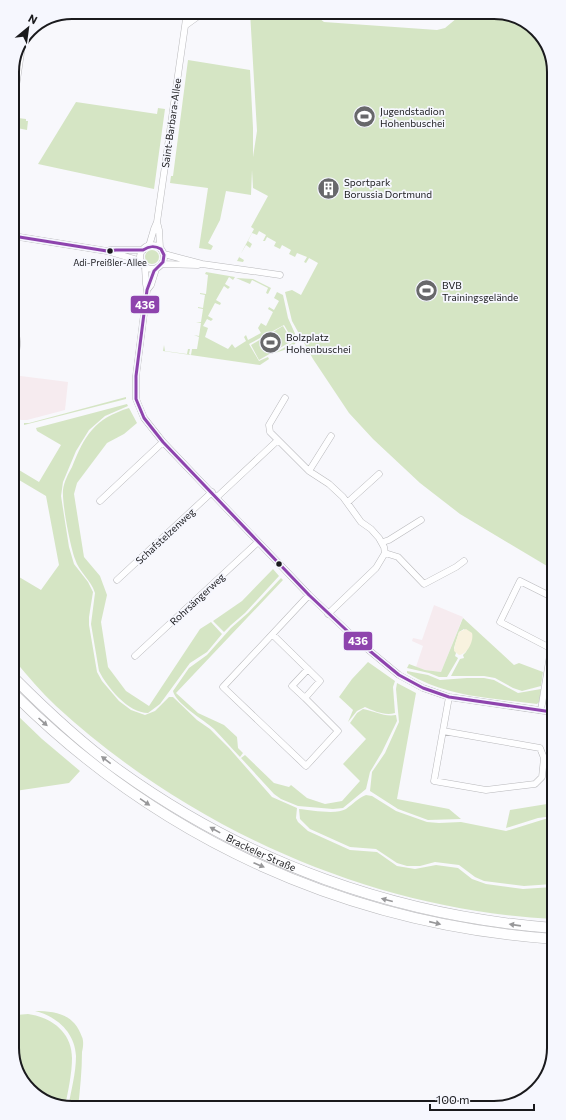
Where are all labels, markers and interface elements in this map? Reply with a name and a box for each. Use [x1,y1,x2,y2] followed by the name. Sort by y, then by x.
[8,8,48,48] north arrow
[26,11,40,27] text: N
[159,77,183,169] street label: Saint-Barbara-Allee
[352,104,378,130] sports icon: Jugendstadion Hohenbuschei
[380,105,445,129] place label: Jugendstadion Hohenbuschei
[315,175,341,201] building icon: Sportpark Borussia Dortmund
[344,176,432,200] place label: Sportpark Borussia Dortmund
[105,246,115,256] marker: Adi-Preißler-Allee
[73,257,147,268] place label: Adi-Preißler-Allee
[414,278,440,304] sports icon: BVB Trainingsgelände
[442,279,518,303] place label: BVB Trainingsgelände
[130,295,160,314] line badge: 436
[135,298,155,311] text: 436
[258,330,284,356] sports icon: Bolzplatz Hohenbuschei
[286,331,351,355] place label: Bolzplatz Hohenbuschei
[133,505,197,566] street label: Schafstelzenweg
[274,559,284,569] unlabelled marker
[167,570,227,627] street label: Rohrsängerweg
[343,631,373,651] line badge: 436
[348,634,368,647] text: 436
[38,717,48,727] one-way arrow
[101,756,111,764] one-way arrow
[140,798,151,806] one-way arrow
[209,827,221,834] one-way arrow
[224,831,298,873] street label: Brackeler Straße
[253,862,264,868] one-way arrow
[381,897,393,903] one-way arrow
[429,920,441,926] one-way arrow
[509,922,521,928] one-way arrow
[430,1086,534,1112] scale bar
[436,1092,470,1106] text: 100 m

